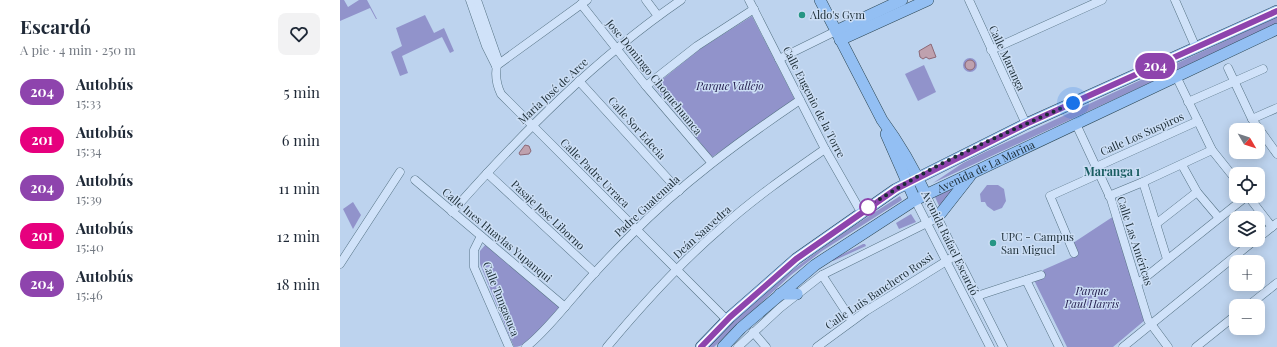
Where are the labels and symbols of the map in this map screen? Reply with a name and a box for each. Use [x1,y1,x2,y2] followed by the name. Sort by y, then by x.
[809,7,865,22] place label: Aldo's Gym
[797,10,807,20] marker: Aldo's Gym
[602,15,706,138] street label: Jose Domingo Choquehuanca
[986,23,1029,93] street label: Calle Maranga
[780,43,849,160] street label: Calle Eugenio de la Torre
[1132,53,1178,79] line badge: 204
[514,54,591,127] street label: María José de Arce
[695,78,764,93] park label: Parque Vallejo
[605,93,670,163] street label: Calle Sor Edecia
[1063,93,1083,113] your location
[1098,108,1186,159] street label: Calle Los Suspiros
[1229,123,1265,159] north arrow
[557,135,634,211] street label: Calle Padre Urraca
[933,136,1038,196] street label: Avenida de La Marina
[1084,163,1141,179] district label: Maranga 1
[611,171,683,240] street label: Padre Guatemala
[508,177,588,253] street label: Pasaje Jose Liborno
[439,184,555,285] street label: Calle Ines Huaylas Yupanqui
[918,187,982,298] street label: Avenida Rafael Escardó
[1114,194,1157,287] street label: Calle Las Américas
[859,198,877,216] unlabelled marker
[670,201,734,262] street label: Deán Saavedra
[1001,229,1074,257] place label: UPC - Campus San Miguel
[988,238,998,248] marker: UPC - Campus San Miguel
[822,249,936,332] street label: Calle Luis Banchero Rossi
[480,259,523,339] street label: Calle Tungasuca
[1064,283,1120,311] park label: Parque Paul Harris

